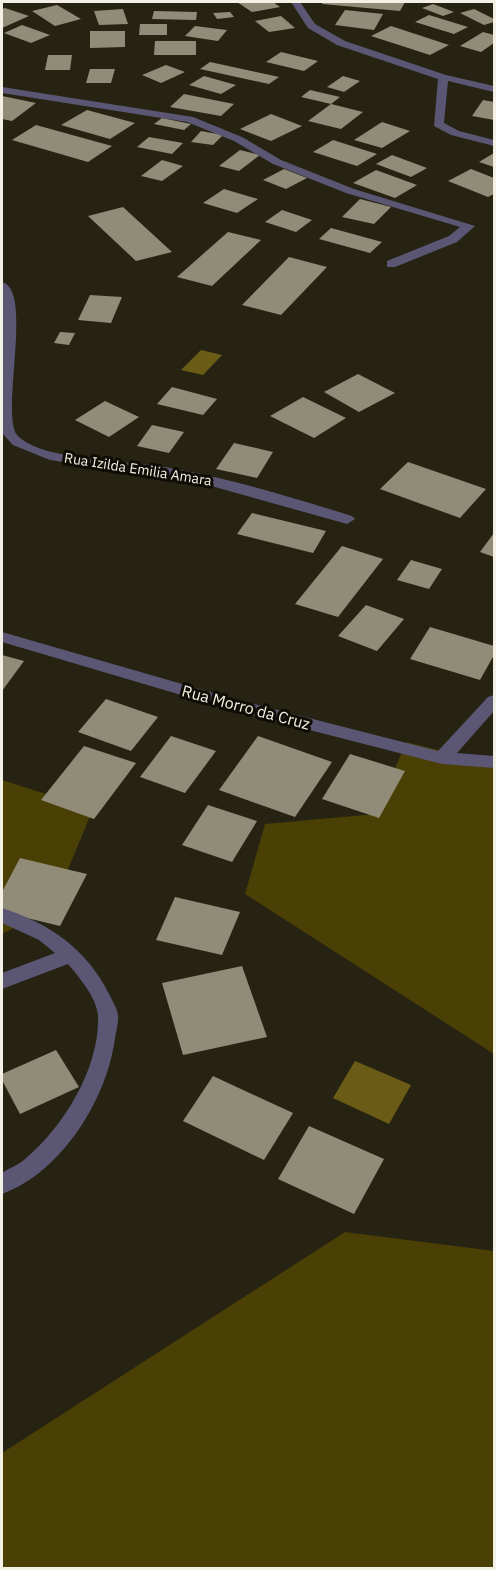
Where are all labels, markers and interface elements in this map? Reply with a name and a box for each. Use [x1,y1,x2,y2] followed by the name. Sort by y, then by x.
[63,448,214,490] street label: Rua Izilda Emilia Amara
[180,680,312,734] street label: Rua Morro da Cruz

